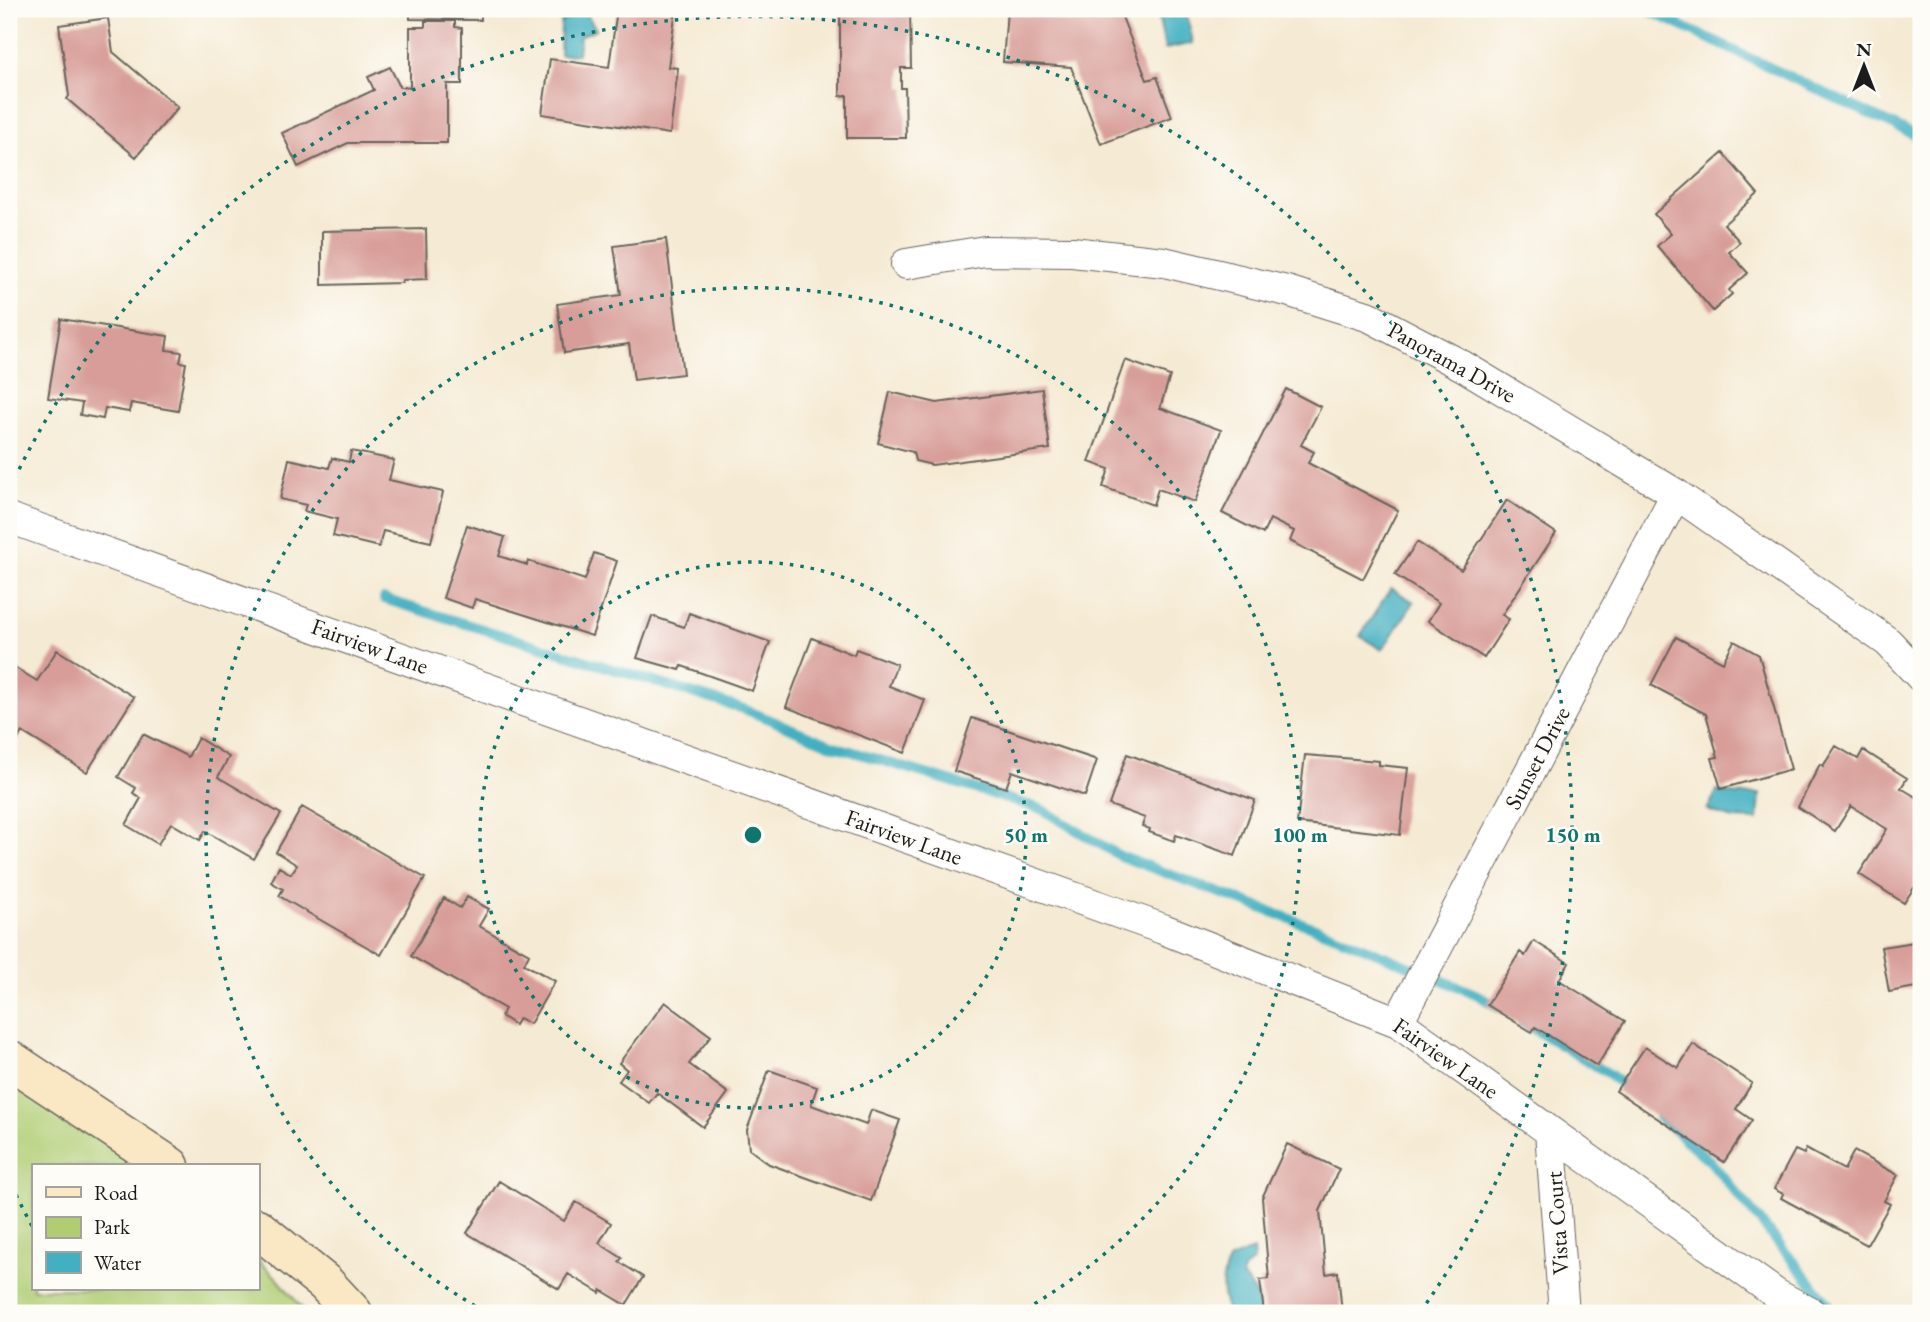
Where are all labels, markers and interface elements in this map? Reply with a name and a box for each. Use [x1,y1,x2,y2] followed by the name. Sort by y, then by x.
[1828,32,1898,102] north arrow
[1856,37,1872,62] text: N
[1383,314,1521,410] street label: Panorama Drive
[307,611,433,681] street label: Fairview Lane
[1497,701,1577,815] street label: Sunset Drive
[841,802,967,872] street label: Fairview Lane
[1004,821,1048,848] text: 50 m
[1272,821,1328,848] text: 100 m
[1545,821,1601,848] text: 150 m
[741,823,765,847] centre of rings
[1387,1011,1505,1105] street label: Fairview Lane
[32,1164,259,1290] legend
[1538,1169,1576,1276] street label: Vista Court
[94,1179,138,1206] text: Road
[94,1213,131,1240] text: Park
[94,1249,141,1276] text: Water

